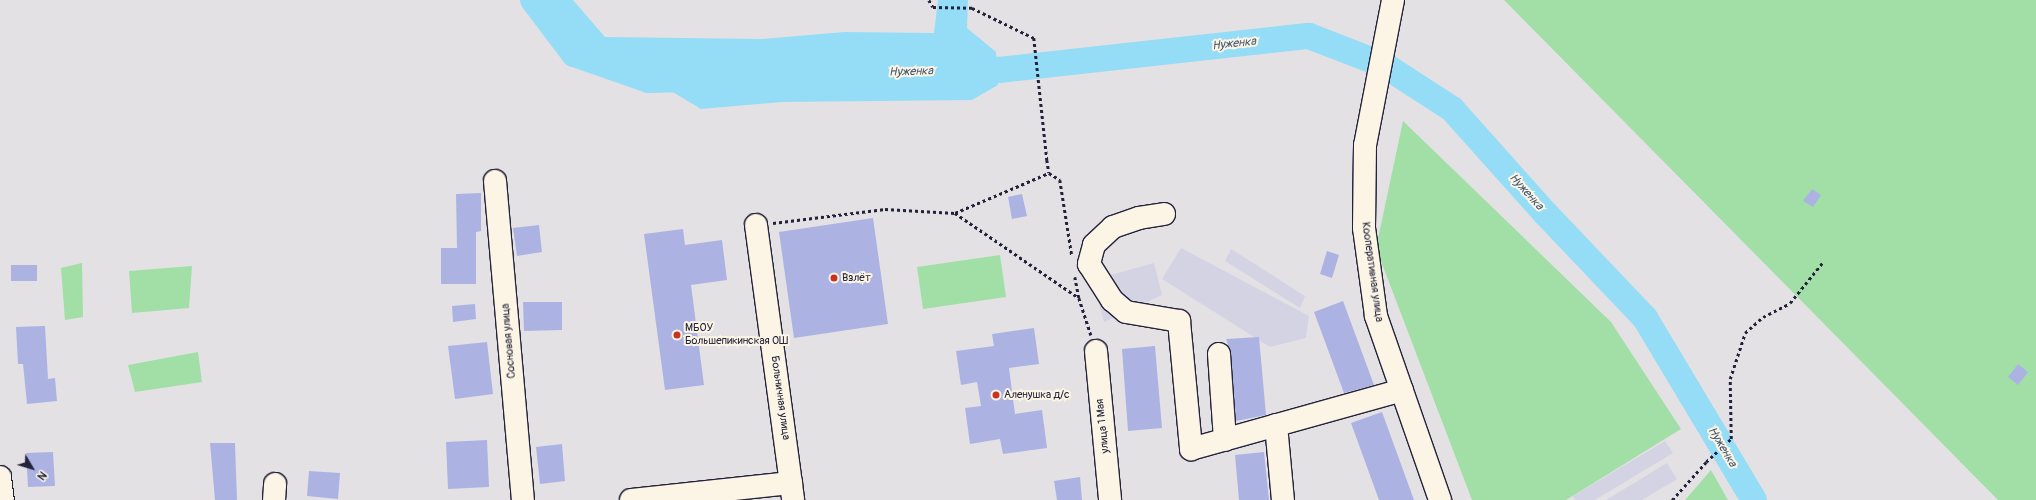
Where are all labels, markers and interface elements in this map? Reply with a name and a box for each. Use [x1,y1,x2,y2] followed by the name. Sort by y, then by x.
[1211,35,1257,53] water label: Нуженка
[889,64,933,80] water label: Нуженка
[1506,171,1546,213] water label: Нуженка
[1358,221,1386,323] street label: Кооперативная улица
[842,271,871,285] place label: Взлёт
[829,273,839,283] marker: Взлёт
[499,303,519,379] street label: Сосновая улица
[685,322,788,348] place label: МБОУ Большепикинская ОШ
[672,330,682,340] marker: МБОУ Большепикинская ОШ
[768,355,792,441] street label: Больничная улица
[1004,388,1070,402] place label: Аленушка д/с
[991,390,1001,400] marker: Аленушка д/с
[1094,398,1112,454] street label: улица 1 Мая
[1704,424,1740,470] water label: Нуженка
[12,448,52,488] north arrow
[34,469,49,483] text: N

